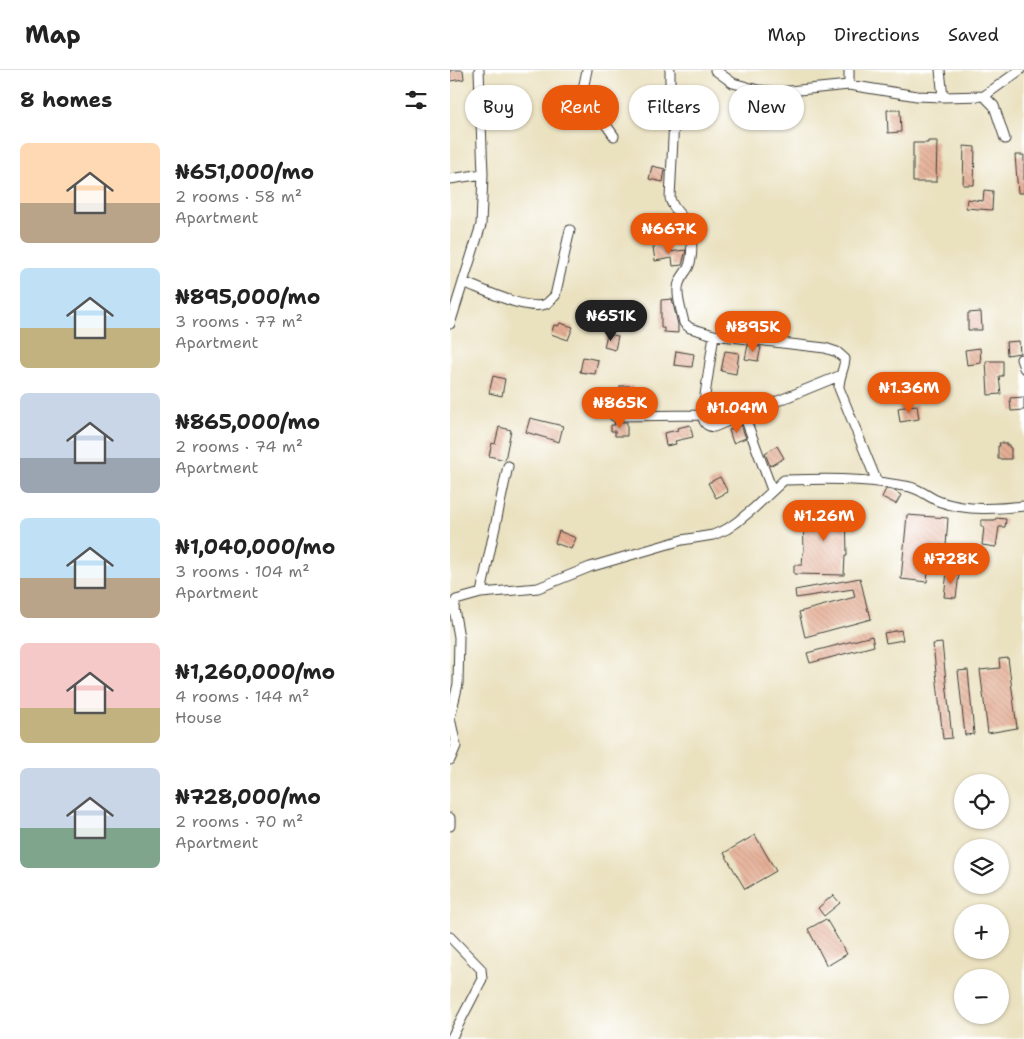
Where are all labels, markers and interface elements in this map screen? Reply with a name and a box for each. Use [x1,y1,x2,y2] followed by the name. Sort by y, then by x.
[25,19,81,51] text: Map
[768,23,806,47] text: Map
[834,23,920,47] text: Directions
[948,23,999,47] text: Saved
[465,85,532,130] chip: Buy
[542,85,619,130] chip: Rent
[629,85,719,130] chip: Filters
[729,85,804,130] chip: New
[20,86,112,114] text: 8 homes
[402,86,430,114] icon: filters
[175,158,314,186] text: ₦651,000/mo
[60,163,120,223] icon: home
[175,186,302,207] text: 2 rooms · 58 m²
[175,207,258,228] text: Apartment
[634,212,704,255] pin: ₦667K
[642,218,696,239] text: ₦667K
[175,283,320,311] text: ₦895,000/mo
[60,288,120,348] icon: home
[576,300,646,342] pin: ₦651K
[586,305,636,326] text: ₦651K
[718,310,788,353] pin: ₦895K
[175,311,303,332] text: 3 rooms · 77 m²
[726,316,780,337] text: ₦895K
[175,332,258,353] text: Apartment
[868,372,950,414] pin: ₦1.36M
[879,377,939,398] text: ₦1.36M
[585,386,655,429] pin: ₦865K
[593,392,647,413] text: ₦865K
[696,392,778,434] pin: ₦1.04M
[707,397,767,418] text: ₦1.04M
[175,408,320,436] text: ₦865,000/mo
[60,413,120,473] icon: home
[175,436,303,457] text: 2 rooms · 74 m²
[175,457,258,478] text: Apartment
[783,500,865,542] pin: ₦1.26M
[794,505,854,526] text: ₦1.26M
[175,533,335,561] text: ₦1,040,000/mo
[60,538,120,598] icon: home
[916,542,986,585] pin: ₦728K
[924,548,978,569] text: ₦728K
[175,561,310,582] text: 3 rooms · 104 m²
[175,582,258,603] text: Apartment
[175,658,335,686] text: ₦1,260,000/mo
[60,663,120,723] icon: home
[175,686,309,707] text: 4 rooms · 144 m²
[175,707,222,728] text: House
[954,774,1009,1024] map controls
[954,774,1009,829] button: locate
[175,783,321,811] text: ₦728,000/mo
[60,788,120,848] icon: home
[175,811,303,832] text: 2 rooms · 70 m²
[175,832,258,853] text: Apartment
[954,839,1009,894] button: layers
[954,904,1009,959] button: +
[954,969,1009,1024] button: −

